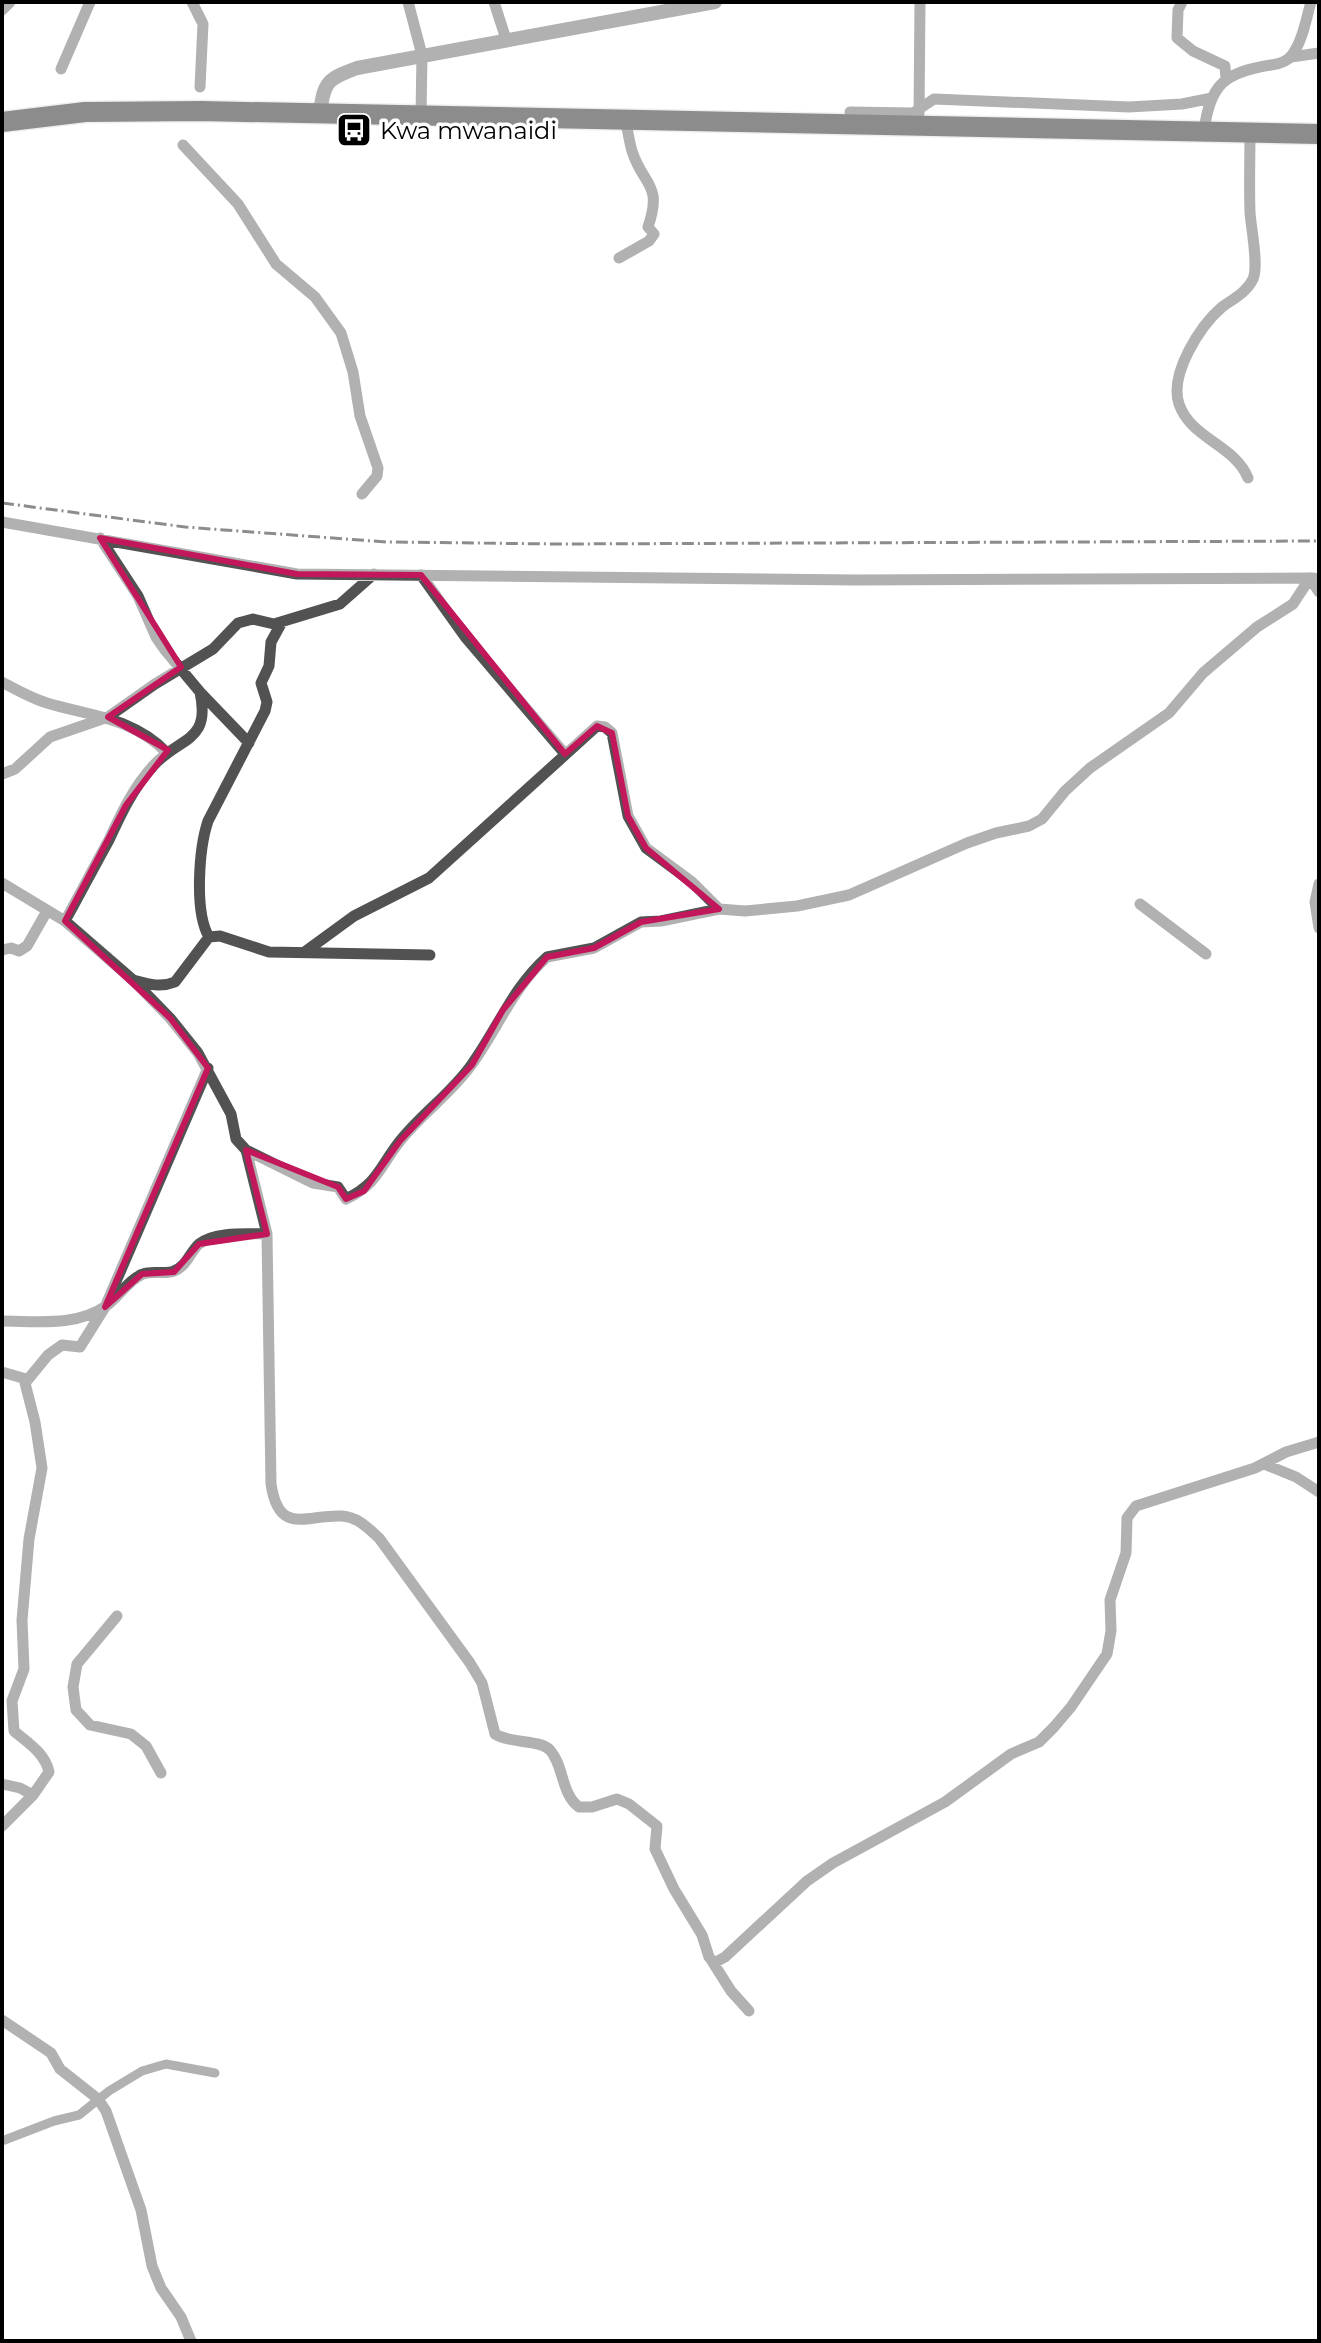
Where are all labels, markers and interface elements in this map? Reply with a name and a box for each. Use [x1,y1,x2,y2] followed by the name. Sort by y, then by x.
[335,111,373,149] bus stop icon: Kwa mwanaidi
[380,116,557,145] place label: Kwa mwanaidi

